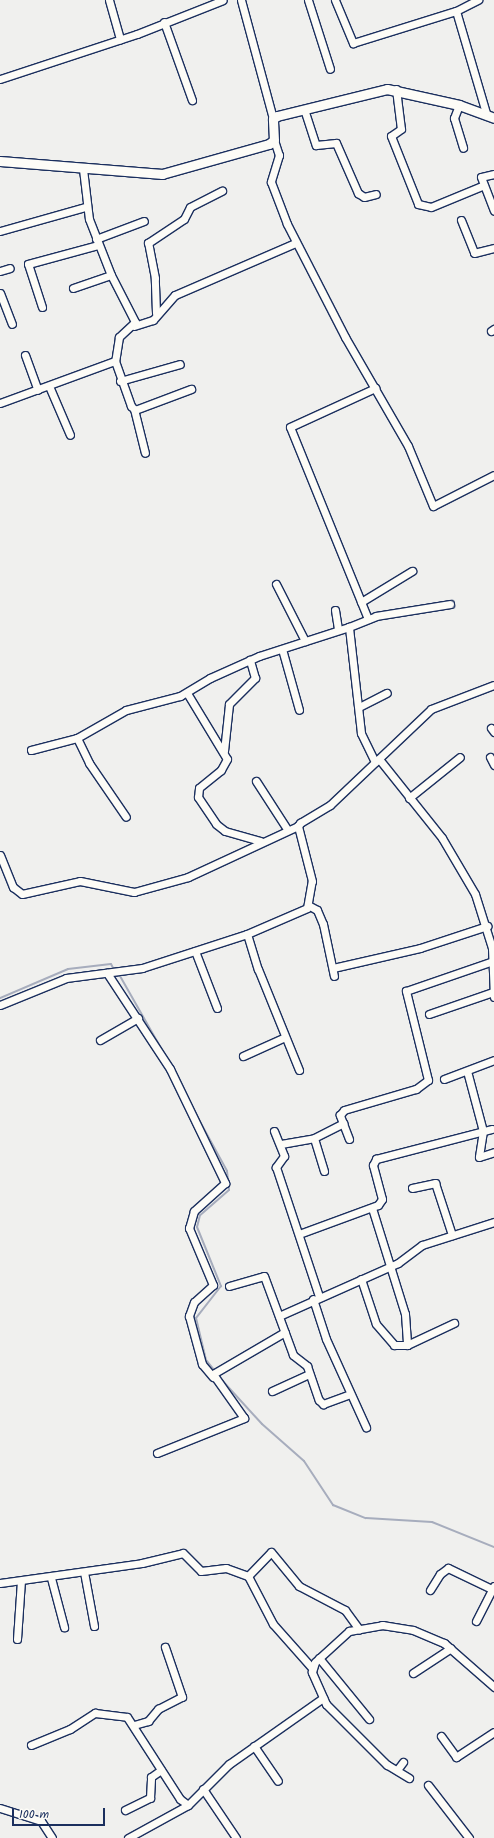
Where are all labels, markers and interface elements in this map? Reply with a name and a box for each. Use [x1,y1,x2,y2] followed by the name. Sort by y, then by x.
[14,1800,107,1826] scale bar
[19,1805,49,1824] text: 100 m

